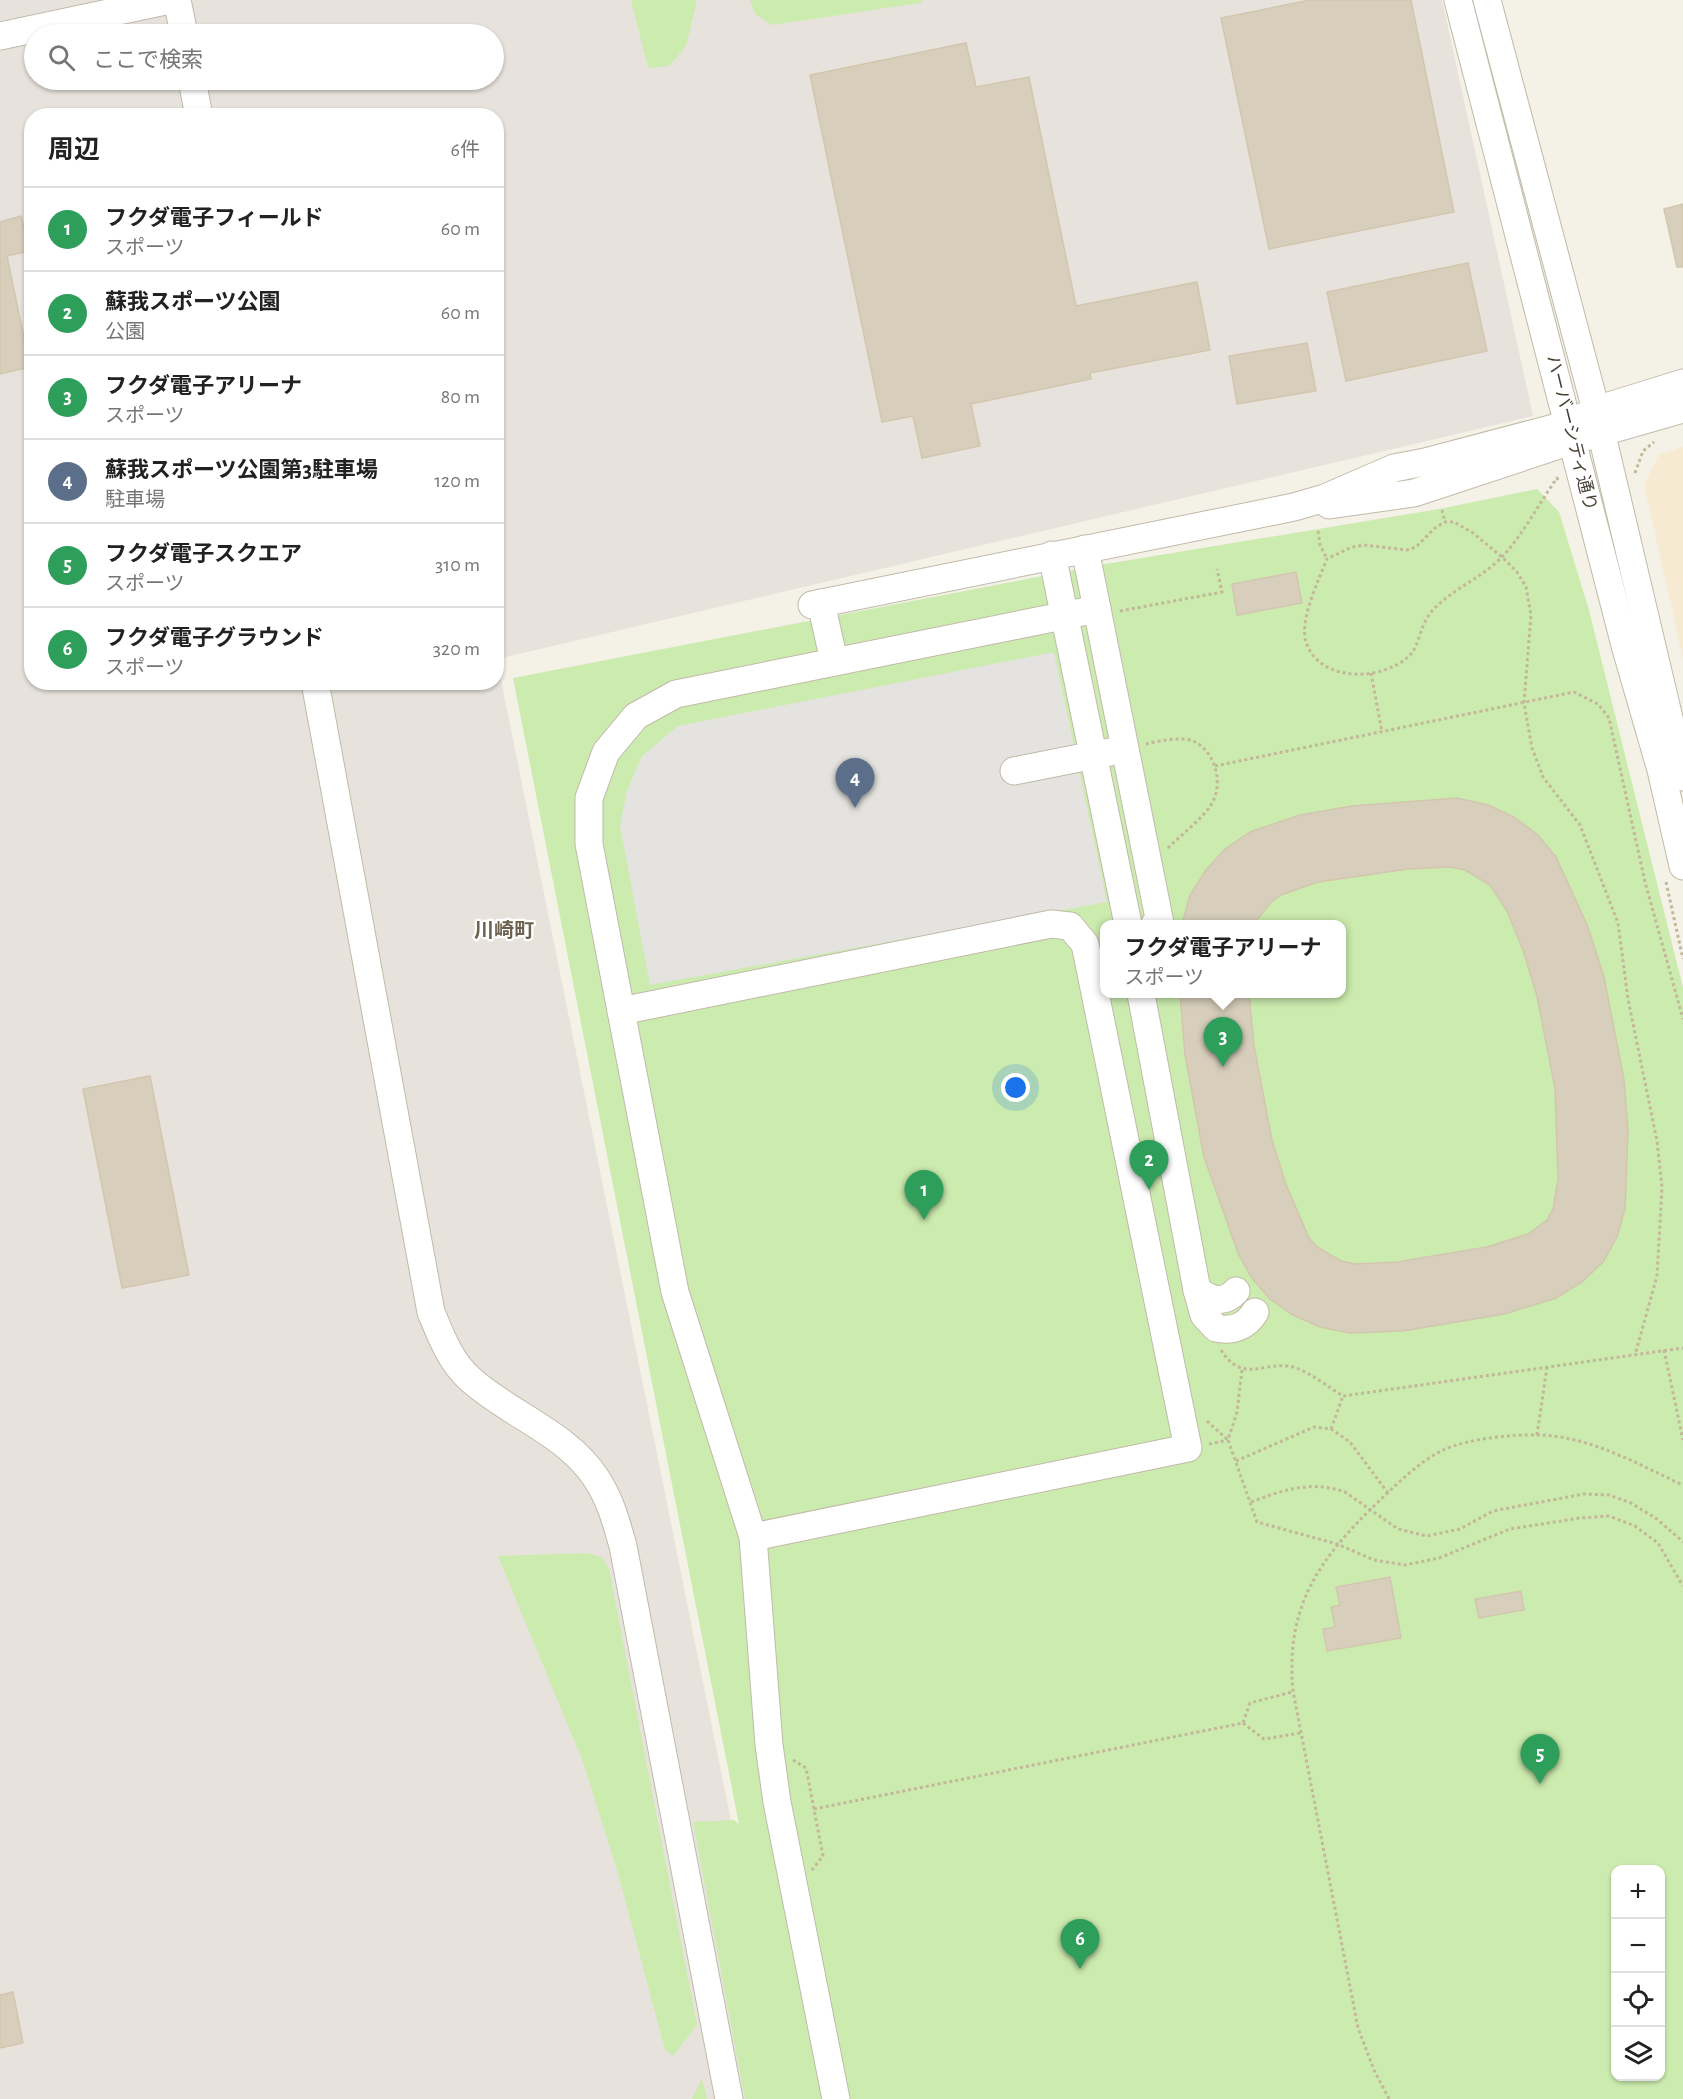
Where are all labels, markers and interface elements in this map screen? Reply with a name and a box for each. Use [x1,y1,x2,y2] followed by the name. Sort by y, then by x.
[24,24,504,90] search box
[45,41,78,74] icon: search
[93,49,203,71] text: ここで検索
[48,137,100,163] text: 周辺
[451,140,480,160] text: 6件
[105,207,324,229] text: フクダ電子フィールド
[64,219,71,239] text: 1
[441,219,480,239] text: 60 m
[105,238,185,258] text: スポーツ
[105,291,281,313] text: 蘇我スポーツ公園
[63,303,72,323] text: 2
[441,303,480,323] text: 60 m
[105,322,145,342] text: 公園
[1543,353,1600,513] street label: ハーバーシティ通り
[105,375,302,397] text: フクダ電子アリーナ
[63,387,72,407] text: 3
[441,387,480,407] text: 80 m
[105,406,185,426] text: スポーツ
[105,459,378,481] text: 蘇我スポーツ公園第3駐車場
[62,471,73,491] text: 4
[434,471,480,491] text: 120 m
[105,490,165,510] text: 駐車場
[105,543,302,565] text: フクダ電子スクエア
[63,555,72,575] text: 5
[435,555,480,575] text: 310 m
[105,574,185,594] text: スポーツ
[105,627,324,649] text: フクダ電子グラウンド
[63,639,72,659] text: 6
[433,639,480,659] text: 320 m
[105,658,185,678] text: スポーツ
[836,758,874,808] pin: 4
[474,920,534,941] district label: 川崎町
[1100,920,1346,998] popup
[1124,937,1322,959] text: フクダ電子アリーナ
[1124,968,1204,988] text: スポーツ
[1204,1018,1242,1067] pin: 3
[1001,1073,1030,1102] your location
[1130,1140,1168,1190] pin: 2
[904,1170,944,1220] pin: 1
[1520,1734,1560,1784] pin: 5
[1611,1865,1665,2081] map controls
[1611,1865,1665,1919] button: +
[1611,1919,1665,1973] button: −
[1060,1920,1100,1969] pin: 6
[1611,1973,1665,2027] button: locate
[1611,2027,1665,2081] button: layers

